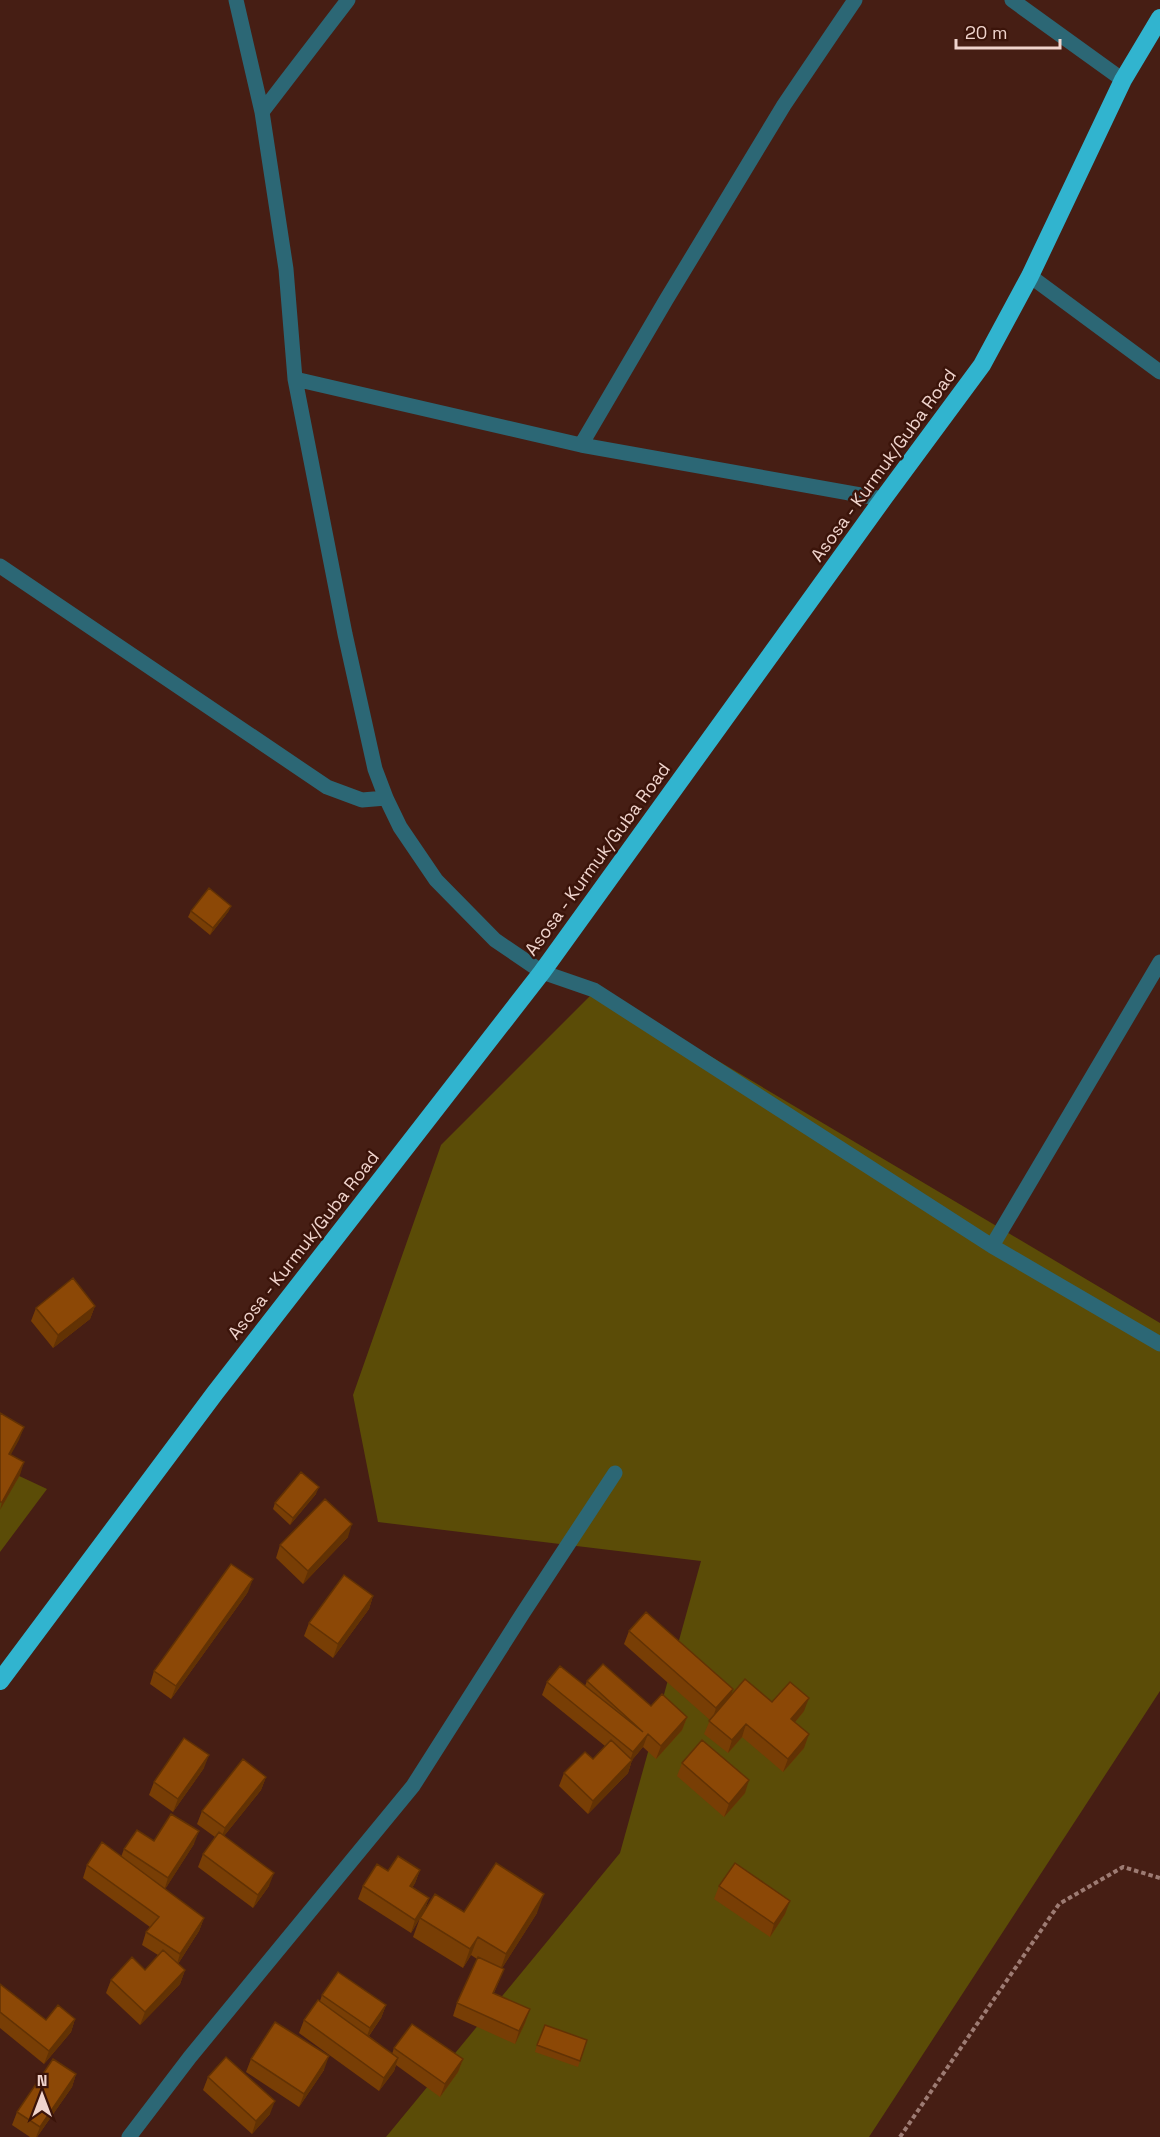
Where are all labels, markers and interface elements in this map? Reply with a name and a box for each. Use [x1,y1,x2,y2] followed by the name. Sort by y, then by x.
[956,12,1060,50] scale bar
[965,21,1008,44] text: 20 m
[805,364,961,566] street label: Asosa - Kurmuk/Guba Road
[519,758,675,960] street label: Asosa - Kurmuk/Guba Road
[222,1146,384,1344] street label: Asosa - Kurmuk/Guba Road
[12,2065,72,2125] north arrow
[37,2070,47,2091] text: N

